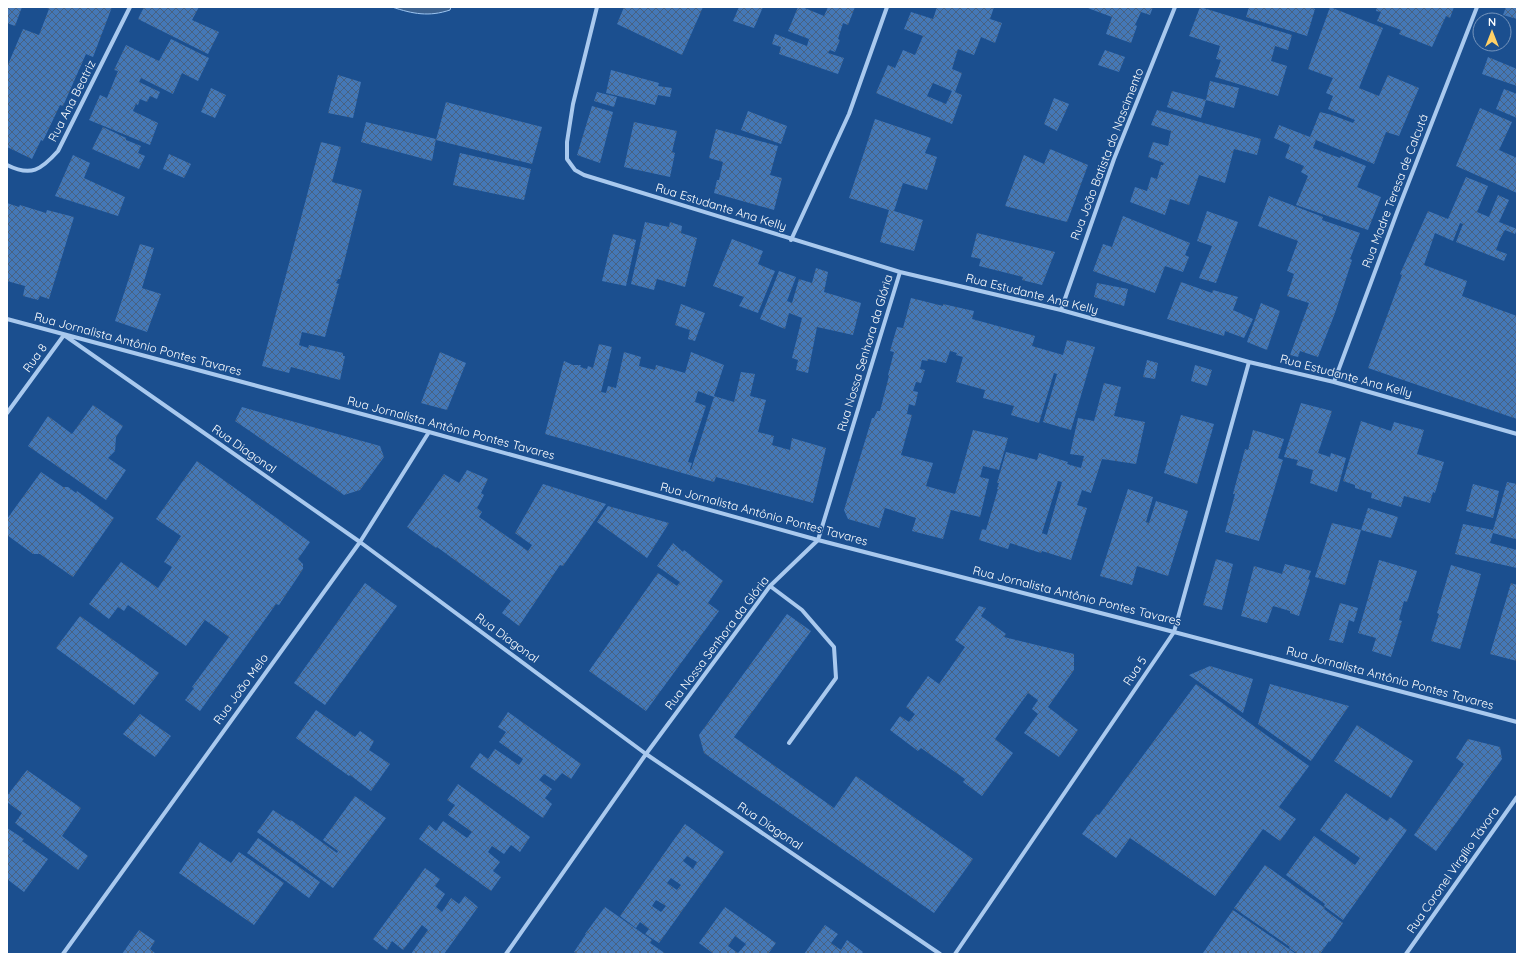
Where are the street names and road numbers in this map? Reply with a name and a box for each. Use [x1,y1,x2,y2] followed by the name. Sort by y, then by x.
[45,57,99,144] street label: Rua Ana Beatriz
[1067,66,1146,242] street label: Rua João Batista do Nascimento
[1358,112,1431,270] street label: Rua Madre Teresa de Calcutá
[654,179,788,234] street label: Rua Estudante Ana Kelly
[964,270,1100,317] street label: Rua Estudante Ana Kelly
[833,273,896,433] street label: Rua Nossa Senhora da Glória
[33,309,244,379] street label: Rua Jornalista Antônio Pontes Tavares
[19,340,50,375] street label: Rua 8
[1278,351,1414,400] street label: Rua Estudante Ana Kelly
[346,393,557,463] street label: Rua Jornalista Antônio Pontes Tavares
[209,421,279,476] street label: Rua Diagonal
[659,479,870,549] street label: Rua Jornalista Antônio Pontes Tavares
[971,562,1183,629] street label: Rua Jornalista Antônio Pontes Tavares
[661,573,772,712] street label: Rua Nossa Senhora da Glória
[472,609,542,666] street label: Rua Diagonal
[1285,643,1496,713] street label: Rua Jornalista Antônio Pontes Tavares
[210,650,271,727] street label: Rua João Melo
[1119,653,1150,688] street label: Rua 5
[735,798,806,853] street label: Rua Diagonal
[1403,804,1502,936] street label: Rua Coronel Virgílio Távora

